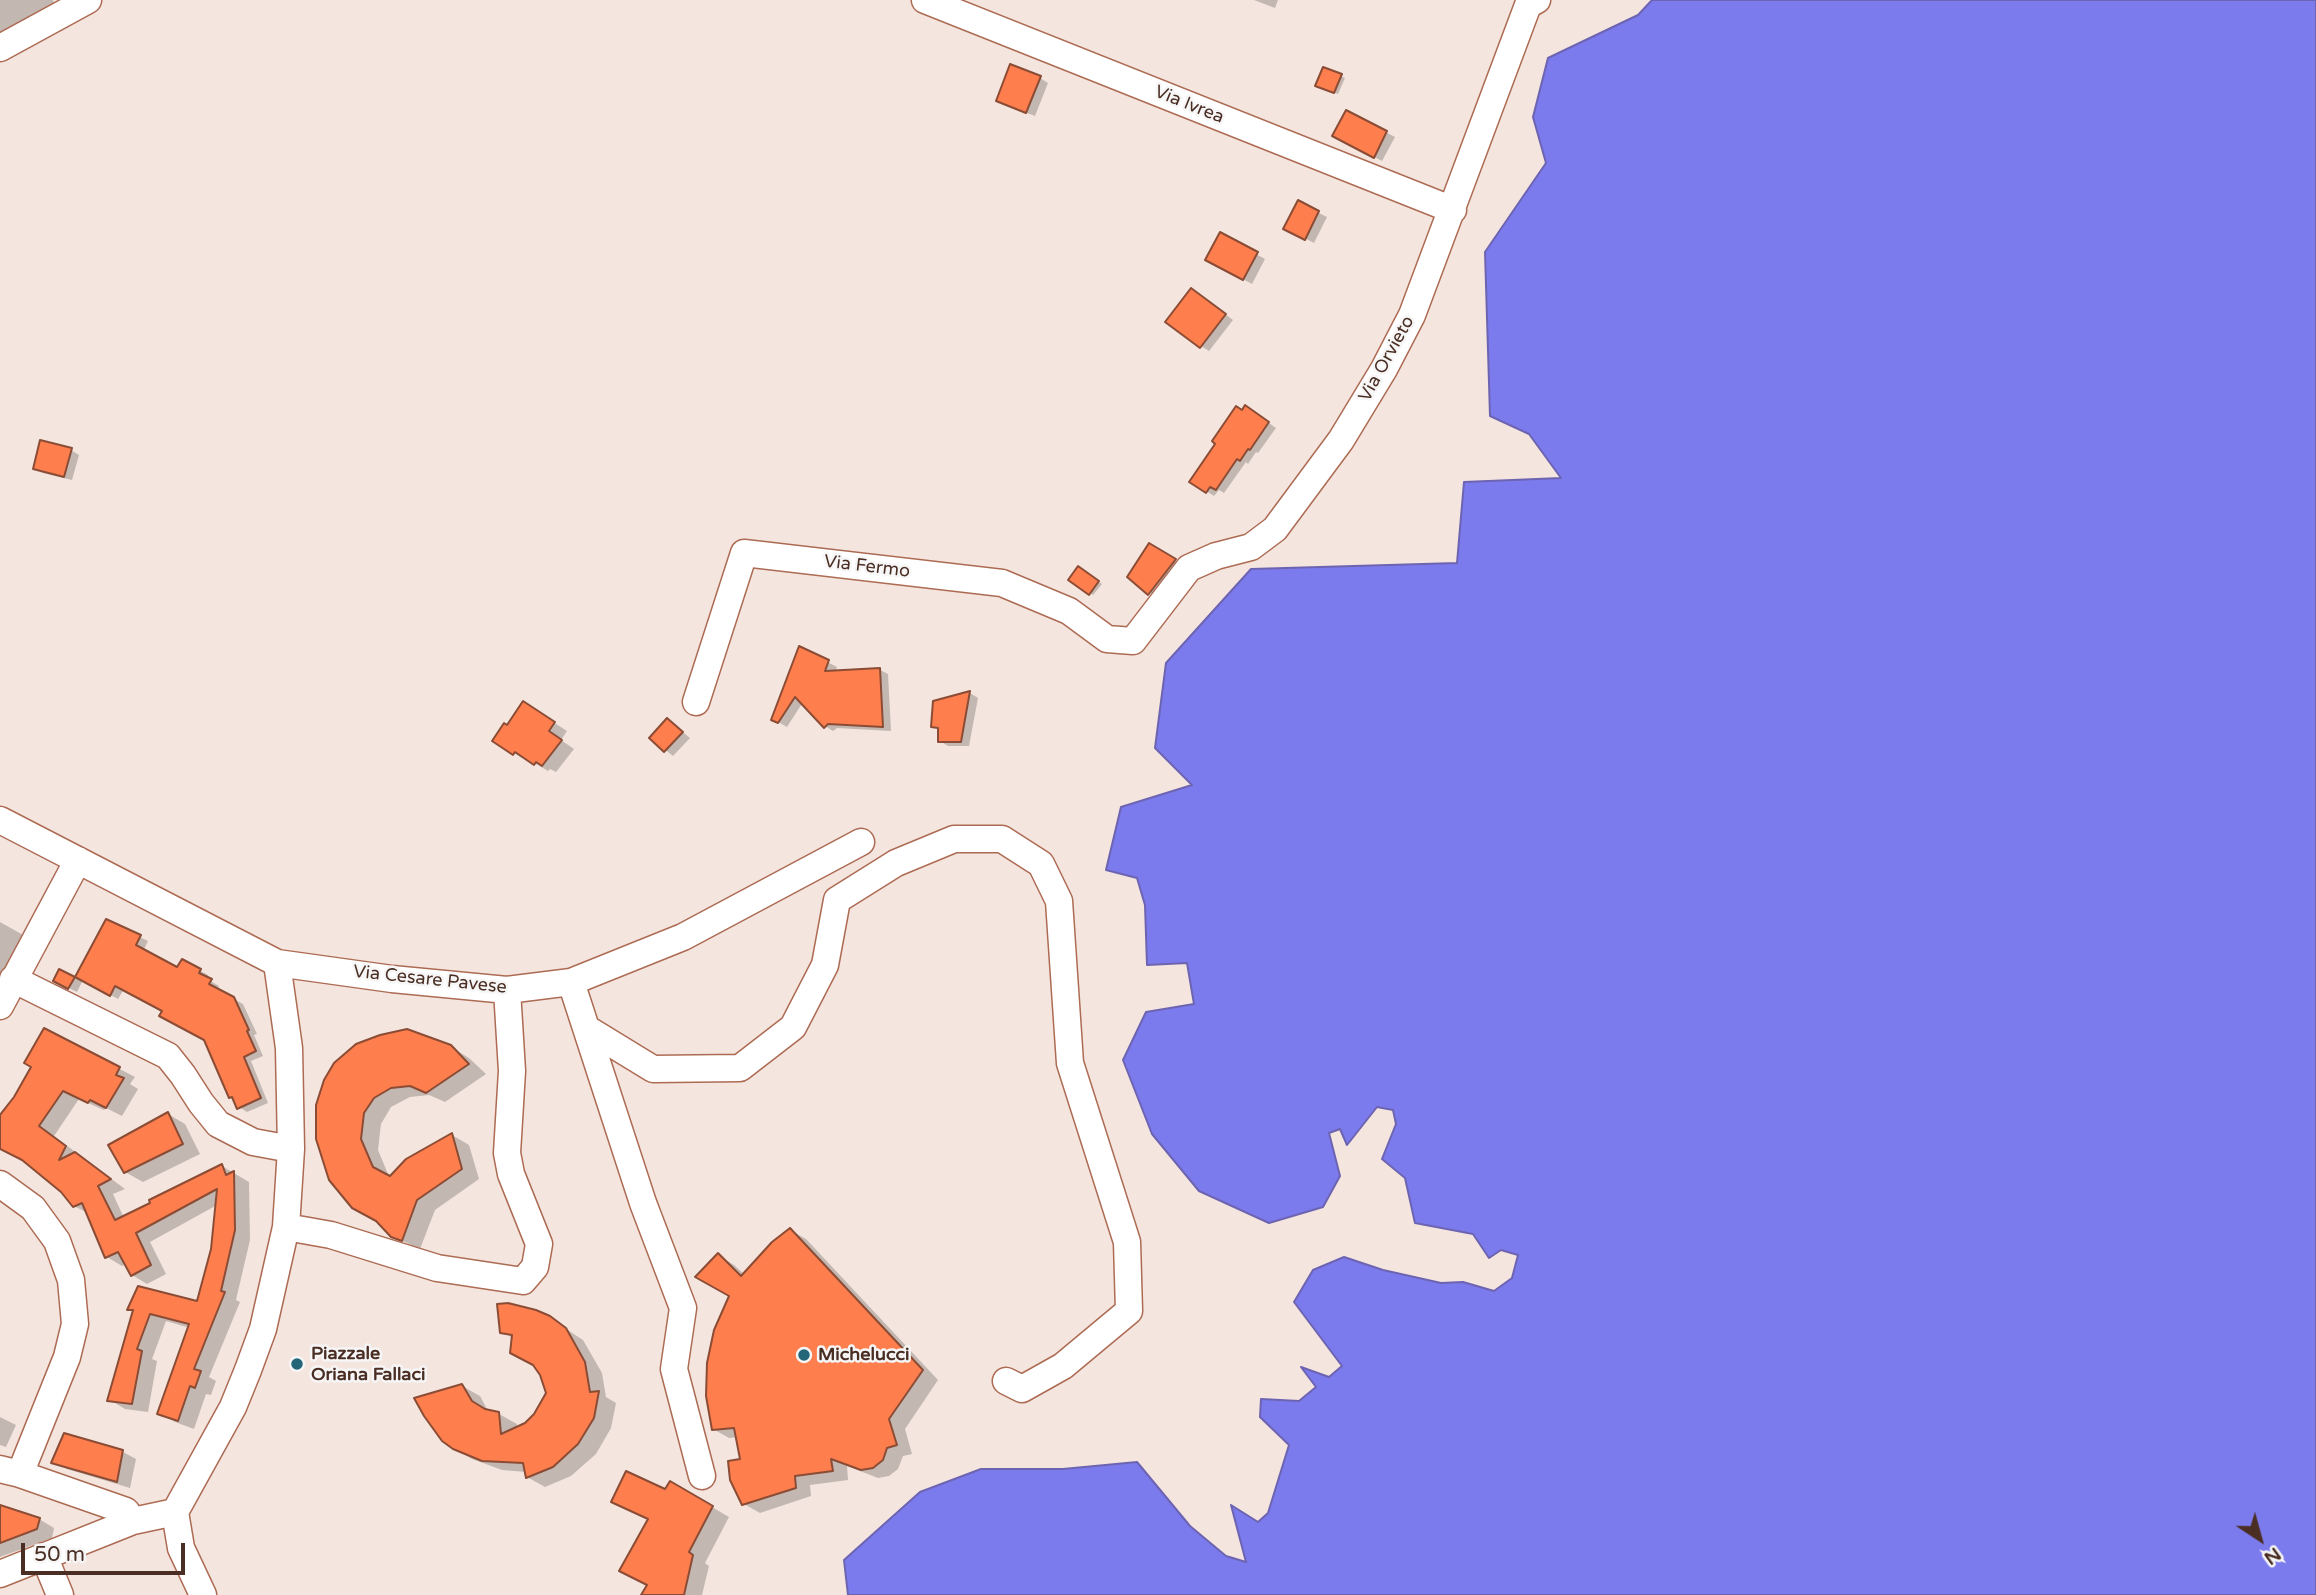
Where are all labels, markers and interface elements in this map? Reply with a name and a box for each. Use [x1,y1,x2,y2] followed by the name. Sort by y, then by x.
[1151,81,1227,129] street label: Via Ivrea
[1355,312,1419,406] street label: Via Orvieto
[823,551,911,583] street label: Via Fermo
[352,961,508,999] street label: Via Cesare Pavese
[311,1343,426,1386] place label: Piazzale Oriana Fallaci
[818,1344,909,1366] place label: Michelucci
[796,1347,812,1363] marker: Michelucci
[289,1356,305,1372] marker: Piazzale Oriana Fallaci
[2225,1504,2295,1574] north arrow
[24,1528,189,1572] scale bar
[34,1542,85,1567] text: 50 m
[2260,1543,2285,1569] text: N

